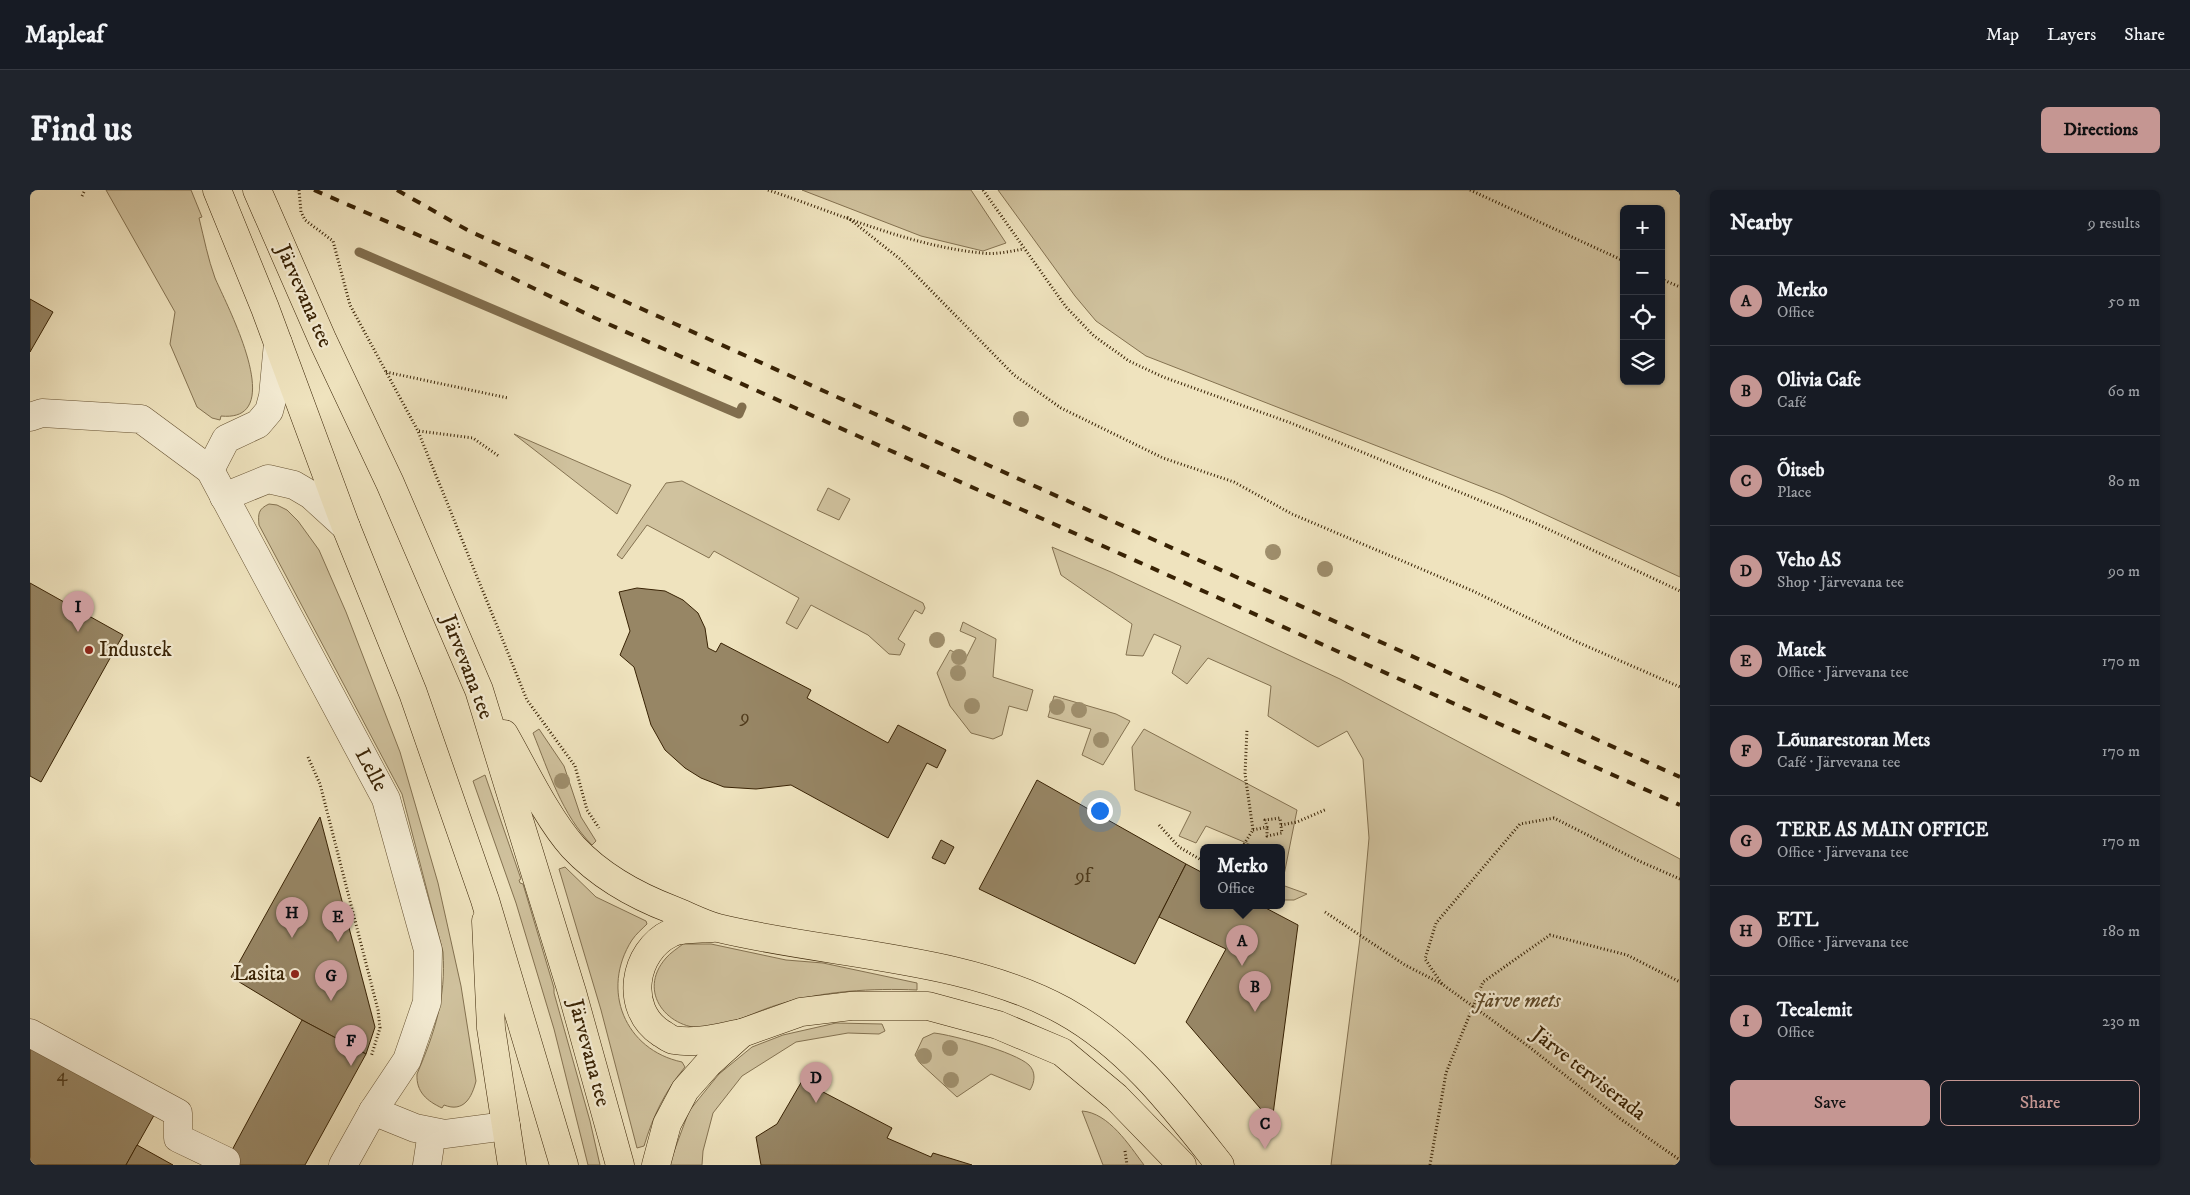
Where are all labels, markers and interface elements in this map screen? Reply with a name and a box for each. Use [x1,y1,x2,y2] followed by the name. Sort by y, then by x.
[25,20,104,50] text: Mapleaf
[1986,24,2019,46] text: Map
[2047,24,2096,46] text: Layers
[2124,24,2165,46] text: Share
[2041,107,2160,153] button: Directions
[30,108,132,152] text: Find us
[1620,205,1665,385] map controls
[1620,205,1665,250] button: +
[1730,210,1792,236] text: Nearby
[2088,213,2140,233] text: 9 results
[269,239,338,352] street label: Järvevana tee
[1620,250,1665,295] button: −
[1777,279,1827,302] text: Merko
[1741,291,1751,311] text: A
[2108,291,2140,311] text: 50 m
[1620,295,1665,340] button: locate
[1777,302,1814,322] text: Office
[1620,340,1665,385] button: layers
[1777,369,1861,392] text: Olivia Cafe
[1741,381,1751,401] text: B
[2108,381,2140,401] text: 60 m
[1777,392,1806,412] text: Café
[1777,459,1824,482] text: Õitseb
[1741,471,1751,491] text: C
[2108,471,2140,491] text: 80 m
[1777,482,1811,502] text: Place
[1777,549,1841,572] text: Veho AS
[1740,561,1752,581] text: D
[2108,561,2140,581] text: 90 m
[1777,572,1904,592] text: Shop · Järvevana tee
[62,591,94,632] pin: I
[434,609,499,723] street label: Järvevana tee
[99,637,173,663] place label: Industek
[1777,639,1826,662] text: Matek
[83,644,95,656] marker: Industek
[1740,651,1752,671] text: E
[2102,651,2140,671] text: 170 m
[1777,662,1909,682] text: Office · Järvevana tee
[739,706,750,729] house number: 9
[1777,729,1930,752] text: Lõunarestoran Mets
[1741,741,1751,761] text: F
[2102,741,2140,761] text: 170 m
[349,744,393,796] street label: Lelle
[1777,752,1900,772] text: Café · Järvevana tee
[1087,798,1113,824] your location
[1777,819,1988,842] text: TERE AS MAIN OFFICE
[1740,831,1752,851] text: G
[2102,831,2140,851] text: 170 m
[1777,842,1909,862] text: Office · Järvevana tee
[1200,844,1285,909] popup
[1217,855,1268,878] text: Merko
[1074,865,1094,888] house number: 9f
[1217,878,1255,898] text: Office
[276,897,308,938] pin: H
[322,901,354,942] pin: E
[1777,909,1819,932] text: ETL
[1739,921,1753,941] text: H
[2102,921,2140,941] text: 180 m
[1226,925,1258,966] pin: A
[1777,932,1909,952] text: Office · Järvevana tee
[315,960,347,1001] pin: G
[233,961,285,987] place label: Lasita
[289,968,301,980] marker: Lasita
[1239,971,1271,1012] pin: B
[1471,988,1561,1014] park label: Järve mets
[562,995,616,1110] street label: Järvevana tee
[1777,999,1852,1022] text: Tecalemit
[1743,1011,1749,1031] text: I
[2102,1011,2140,1031] text: 230 m
[1525,1020,1651,1127] street label: Järve terviserada
[1777,1022,1814,1042] text: Office
[335,1025,367,1066] pin: F
[800,1062,832,1103] pin: D
[57,1064,69,1087] house number: 4
[1730,1080,1930,1126] button: Save
[1940,1080,2140,1126] button: Share
[1249,1108,1281,1149] pin: C

